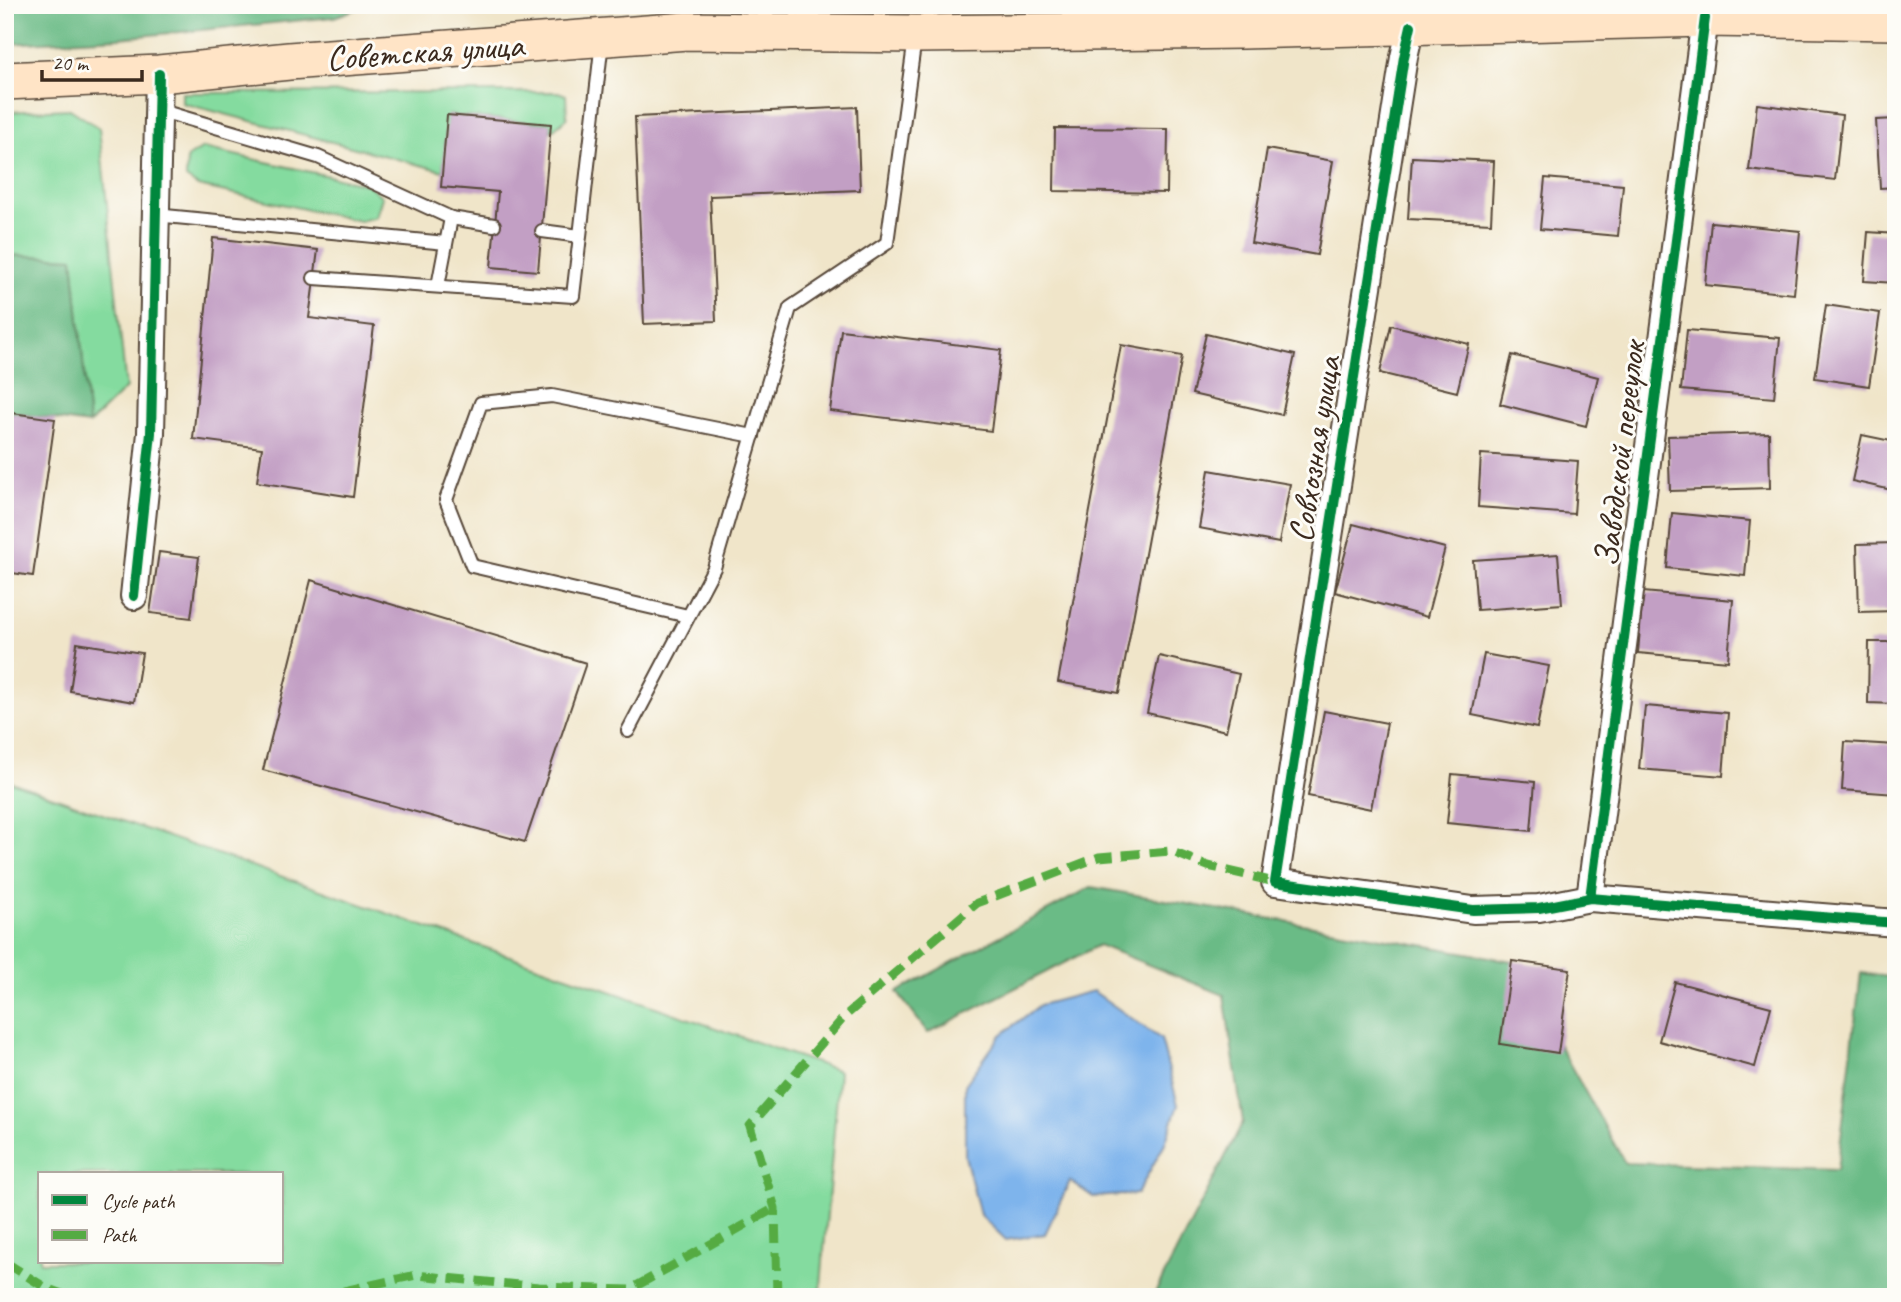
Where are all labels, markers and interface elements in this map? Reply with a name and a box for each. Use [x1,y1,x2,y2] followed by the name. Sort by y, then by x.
[325,22,528,81] street label: Советская улица
[42,38,142,82] scale bar
[52,50,90,76] text: 20 m
[1583,336,1656,569] street label: Заводской переулок
[1278,350,1352,545] street label: Совхозная улица
[38,1172,284,1264] legend
[102,1188,175,1214] text: Cycle path
[102,1222,138,1248] text: Path

